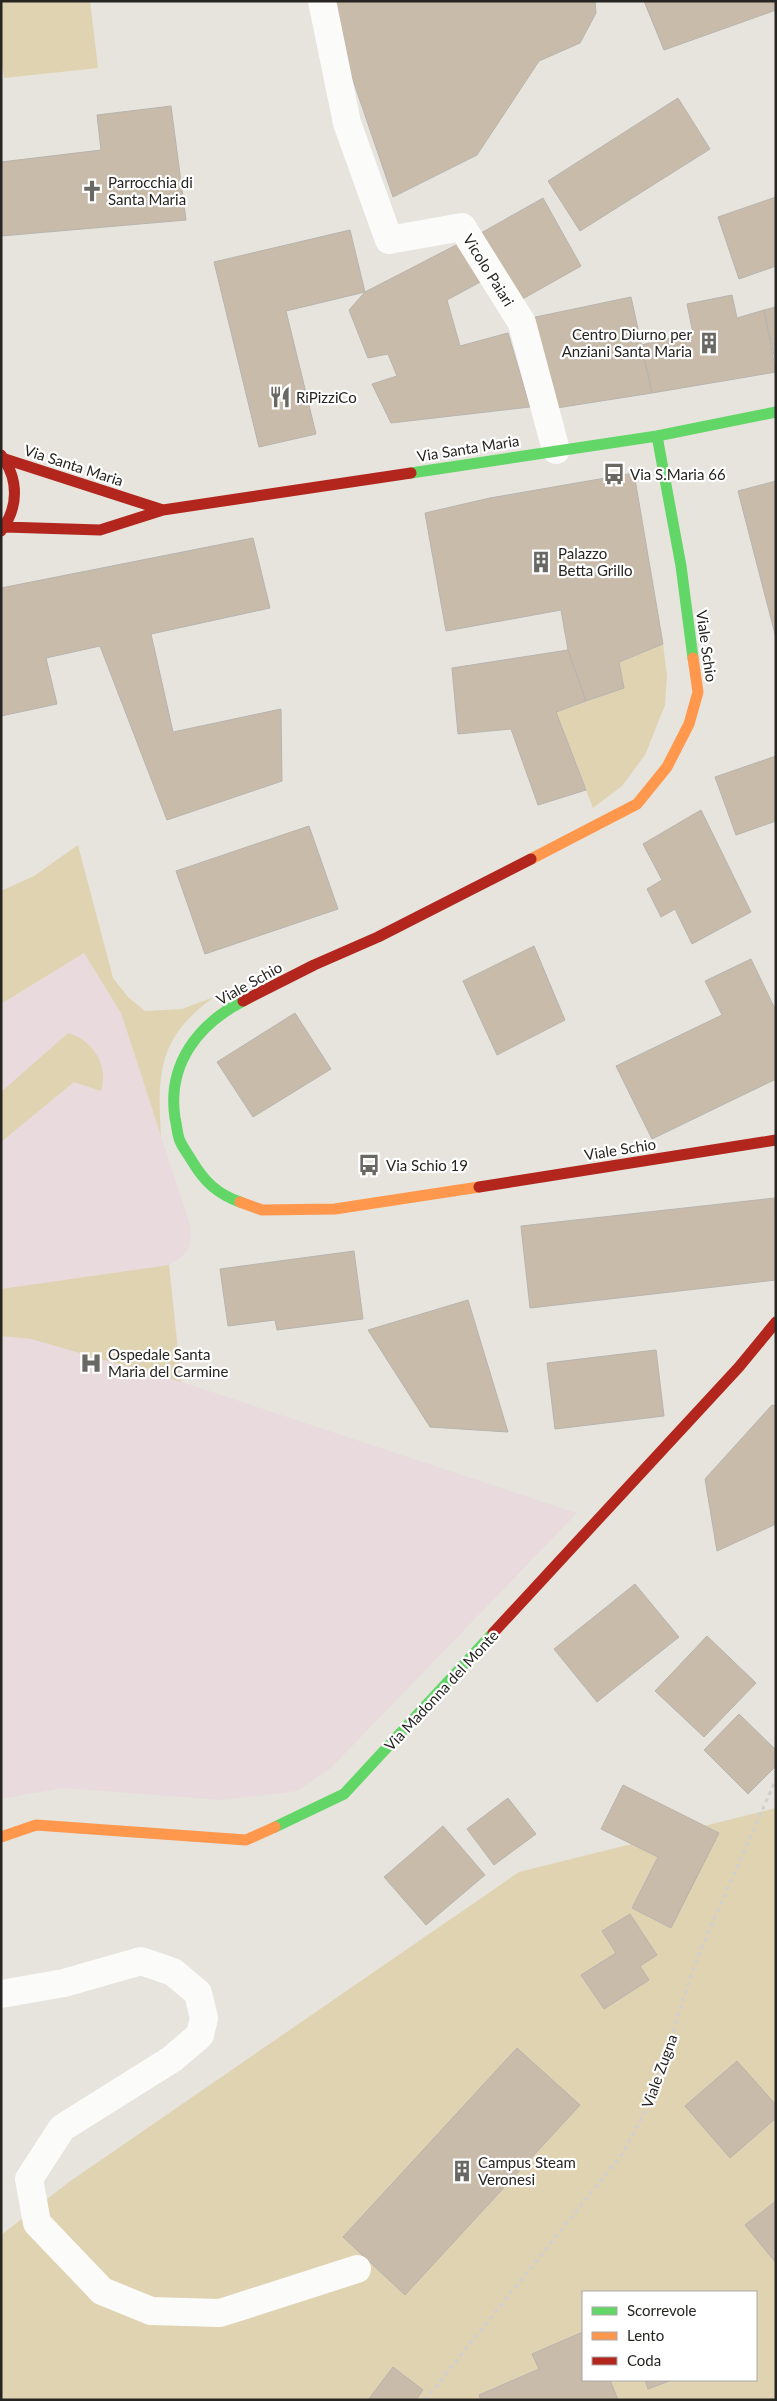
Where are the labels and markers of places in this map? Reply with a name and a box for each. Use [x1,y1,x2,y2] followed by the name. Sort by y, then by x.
[108,173,193,208] place label: Parrocchia di Santa Maria
[79,178,105,204] church icon: Parrocchia di Santa Maria
[562,325,693,360] place label: Centro Diurno per Anziani Santa Maria
[696,330,722,356] building icon: Centro Diurno per Anziani Santa Maria
[267,384,293,410] restaurant icon: RiPizziCo
[296,388,357,406] place label: RiPizziCo
[601,461,627,487] bus stop icon: Via S.Maria 66
[630,465,726,483] place label: Via S.Maria 66
[558,544,632,579] place label: Palazzo Betta Grillo
[528,549,554,575] building icon: Palazzo Betta Grillo
[356,1152,382,1178] bus stop icon: Via Schio 19
[386,1156,468,1174] place label: Via Schio 19
[108,1345,228,1380] place label: Ospedale Santa Maria del Carmine
[78,1350,104,1376] hospital icon: Ospedale Santa Maria del Carmine
[478,2153,576,2188] place label: Campus Steam Veronesi
[449,2158,475,2184] building icon: Campus Steam Veronesi

